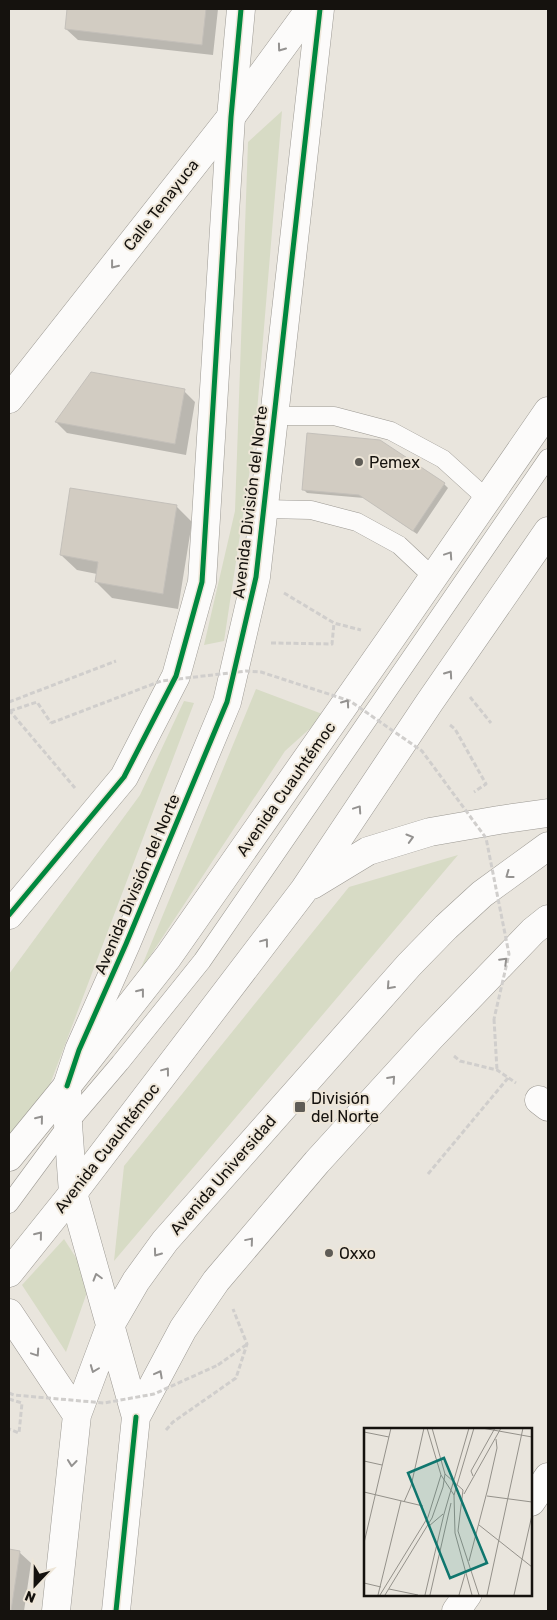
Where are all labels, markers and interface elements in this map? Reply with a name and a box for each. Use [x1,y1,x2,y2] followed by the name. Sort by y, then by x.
[279,42,287,51] one-way arrow
[119,155,203,255] street label: Calle Tenayuca
[112,259,120,268] one-way arrow
[229,405,271,599] street label: Avenida División del Norte
[369,453,420,472] place label: Pemex
[353,456,365,468] marker: Pemex
[443,551,452,560] one-way arrow
[443,670,452,680] one-way arrow
[340,699,349,708] one-way arrow
[232,718,340,860] street label: Avenida Cuauhtémoc
[90,791,184,977] street label: Avenida División del Norte
[352,805,361,815] one-way arrow
[406,834,414,844] one-way arrow
[505,869,515,878] one-way arrow
[259,939,267,948] one-way arrow
[498,958,507,967] one-way arrow
[387,980,396,989] one-way arrow
[135,988,144,998] one-way arrow
[161,1068,169,1077] one-way arrow
[386,1076,395,1085] one-way arrow
[50,1079,164,1217] street label: Avenida Cuauhtémoc
[311,1089,379,1126] place label: División del Norte
[293,1100,307,1114] marker: División del Norte
[166,1111,280,1239] street label: Avenida Universidad
[34,1116,42,1125] one-way arrow
[34,1232,42,1241] one-way arrow
[245,1237,254,1246] one-way arrow
[339,1244,376,1263] place label: Oxxo
[154,1247,162,1256] one-way arrow
[323,1247,335,1259] marker: Oxxo
[93,1274,103,1282] one-way arrow
[30,1347,39,1357] one-way arrow
[90,1365,100,1373] one-way arrow
[153,1371,163,1380] one-way arrow
[364,1428,532,1595] inset map
[67,1459,78,1467] one-way arrow
[10,1560,60,1610] north arrow
[22,1587,38,1606] text: N

